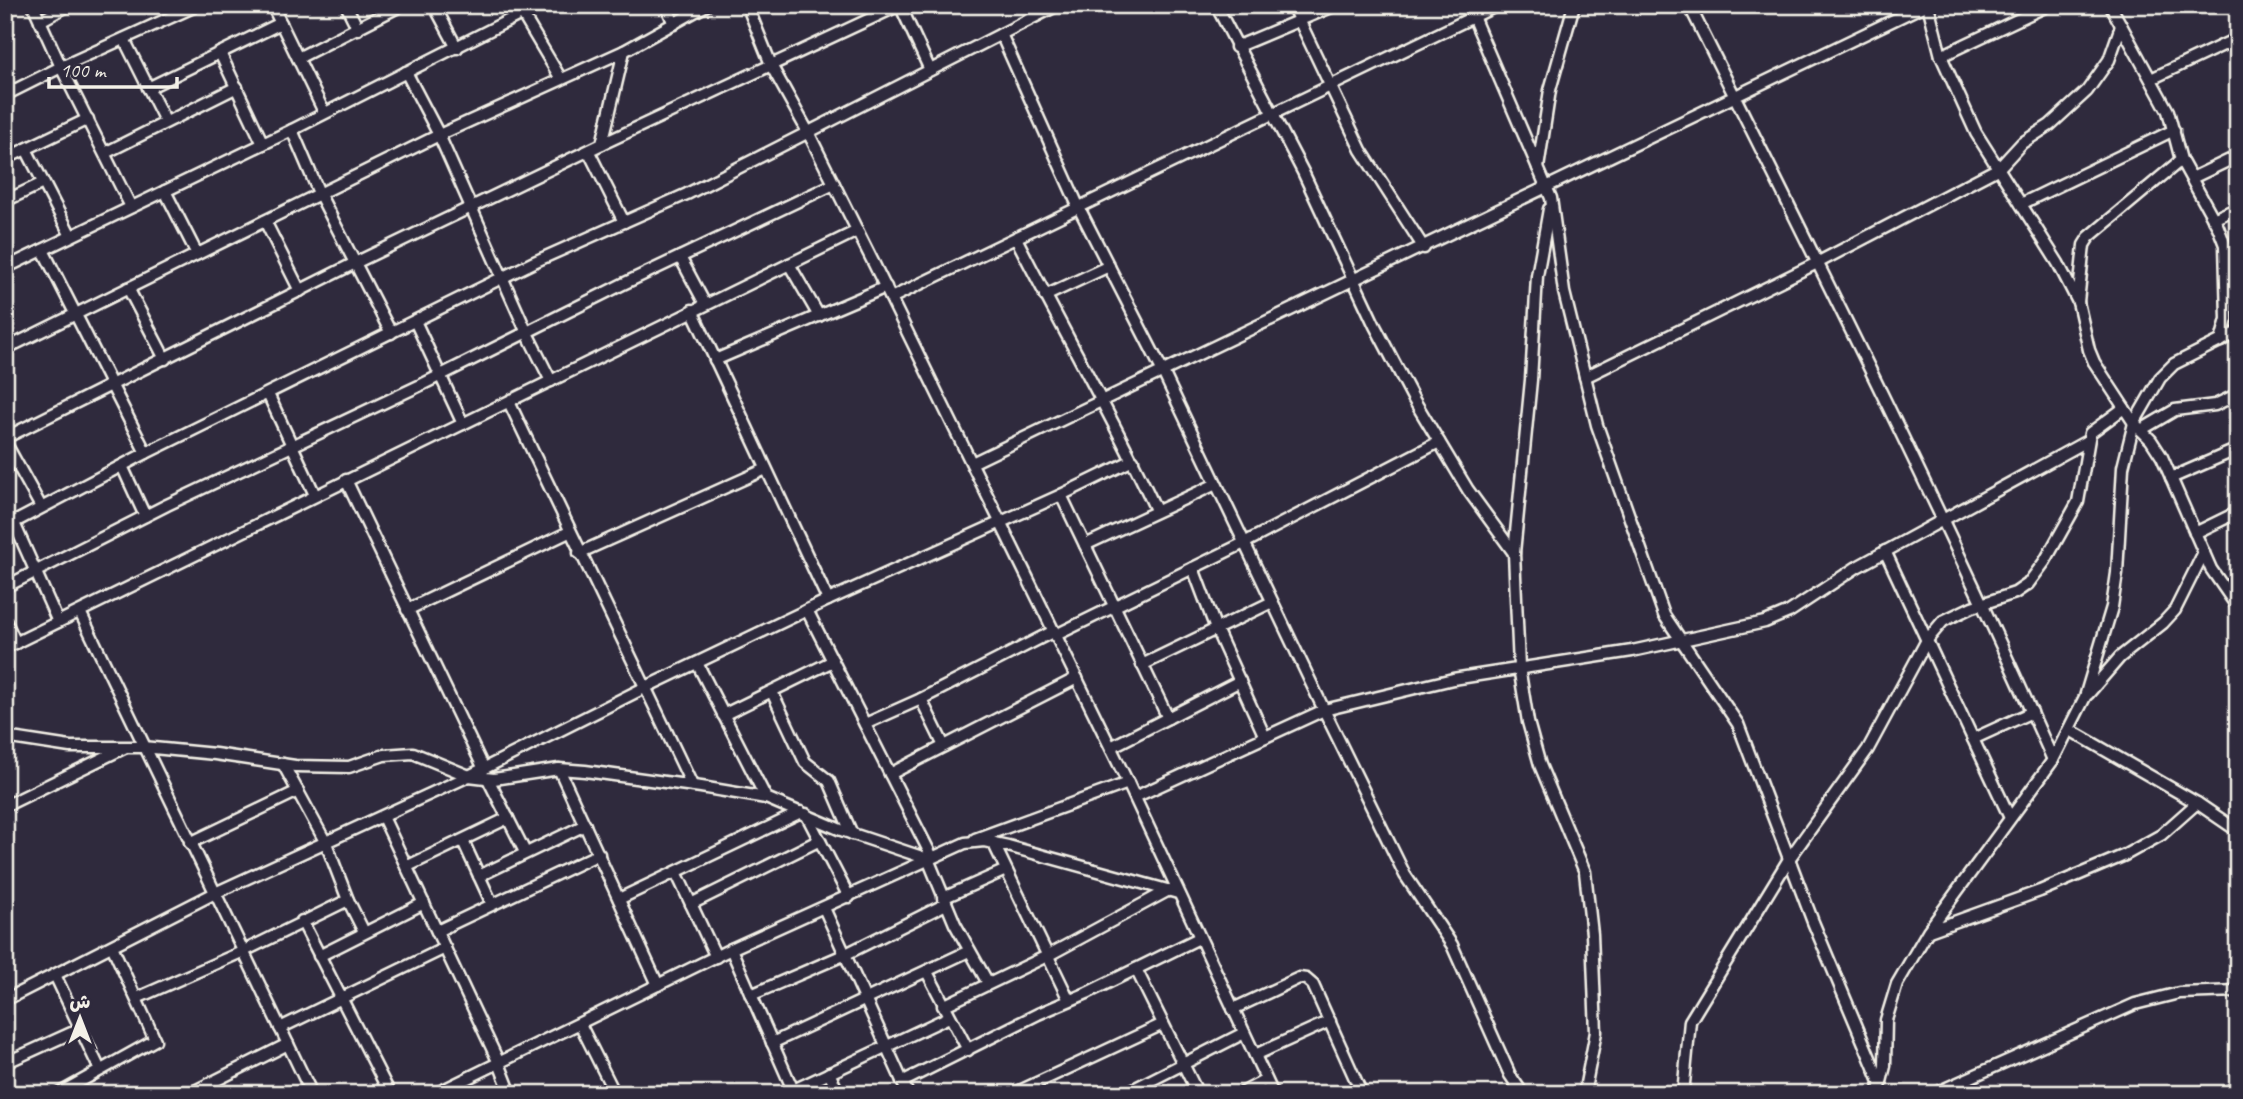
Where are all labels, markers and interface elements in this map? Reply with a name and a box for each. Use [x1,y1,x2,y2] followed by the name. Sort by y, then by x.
[49,46,177,90] scale bar
[60,57,107,83] text: 100 m
[46,984,116,1054] north arrow
[70,990,91,1014] text: ش

